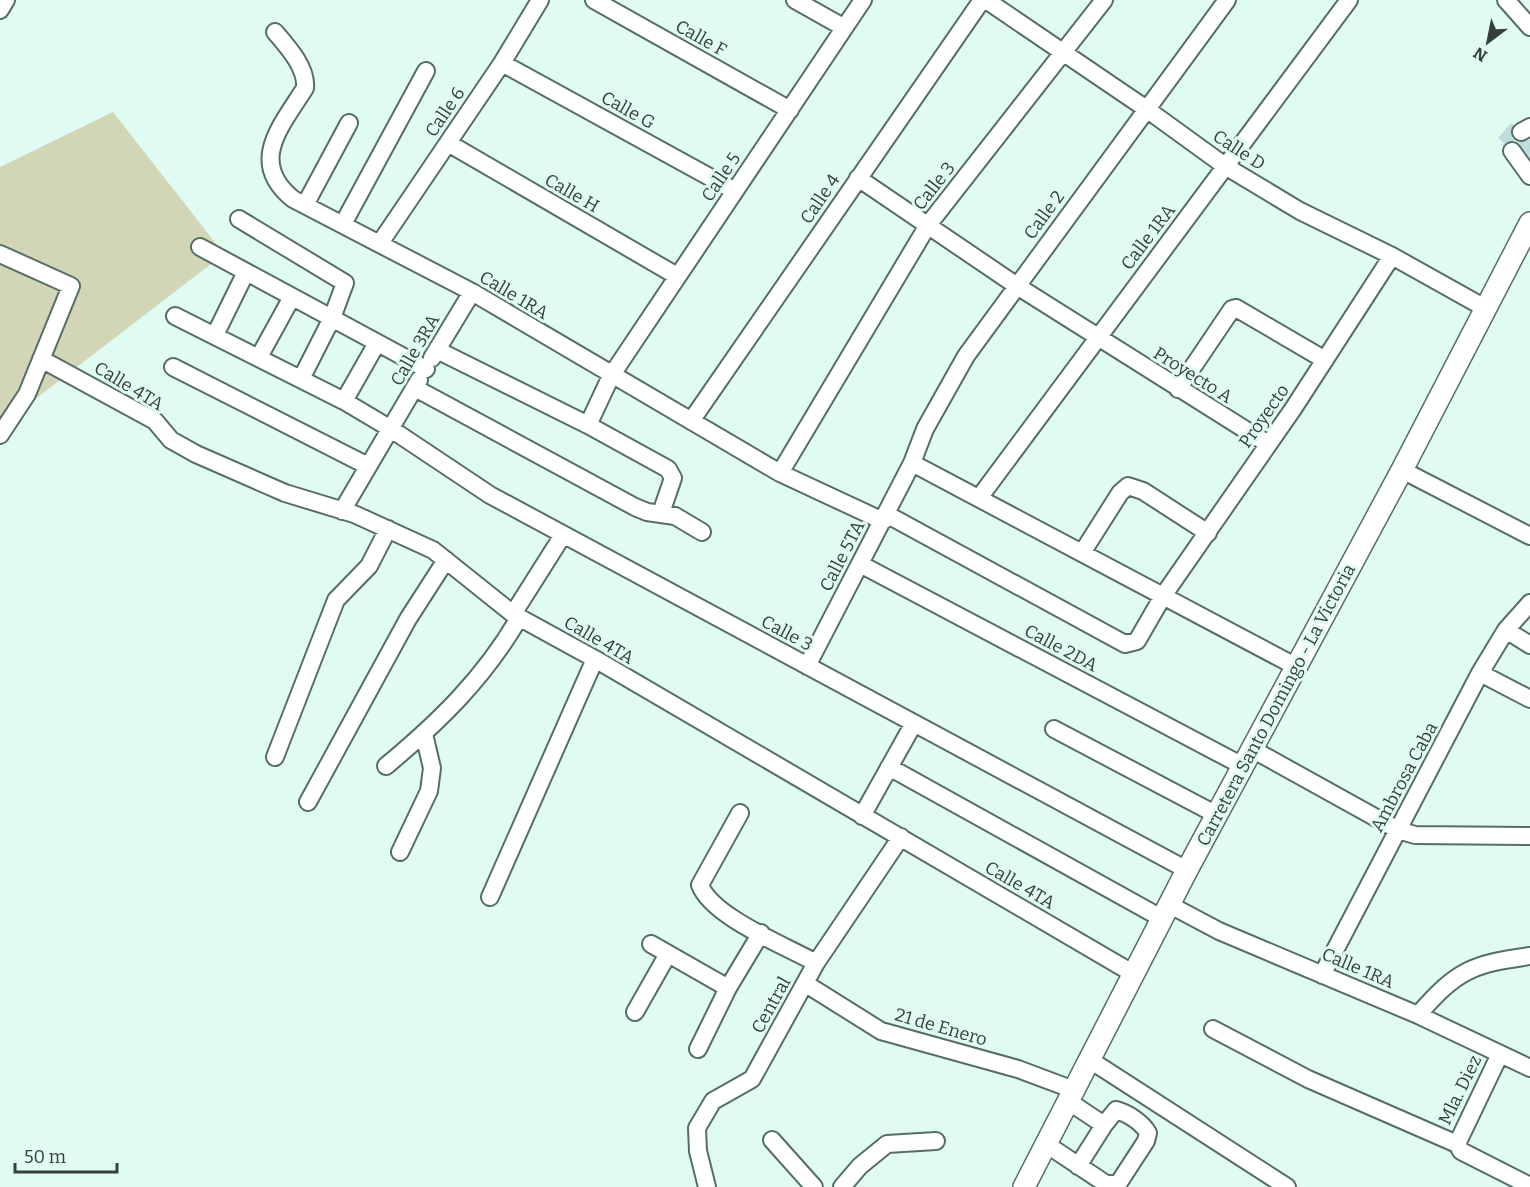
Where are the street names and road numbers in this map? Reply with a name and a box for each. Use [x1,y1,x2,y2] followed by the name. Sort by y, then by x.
[672,15,730,61] street label: Calle F
[420,83,470,141] street label: Calle 6
[597,86,659,134] street label: Calle G
[1209,125,1269,175] street label: Calle D
[697,148,745,206] street label: Calle 5
[908,157,960,215] street label: Calle 3
[541,169,603,217] street label: Calle H
[795,169,845,228] street label: Calle 4
[1019,186,1069,244] street label: Calle 2
[1116,200,1180,274] street label: Calle 1RA
[476,266,553,324] street label: Calle 1RA
[386,310,444,390] street label: Calle 3RA
[1149,342,1237,408] street label: Proyecto A
[90,357,168,415] street label: Calle 4TA
[1234,380,1294,452] street label: Proyecto
[815,517,869,595] street label: Calle 5TA
[1192,560,1360,850] street label: Carretera Santo Domingo - La Victoria
[757,610,817,656] street label: Calle 3
[560,611,638,669] street label: Calle 4TA
[1021,620,1102,677] street label: Calle 2DA
[1366,718,1442,836] street label: Ambrosa Caba
[981,856,1059,914] street label: Calle 4TA
[1318,943,1398,993] street label: Calle 1RA
[747,973,795,1037] street label: Central
[892,1003,990,1051] street label: 21 de Enero
[1434,1052,1486,1128] street label: Mla. Diez

